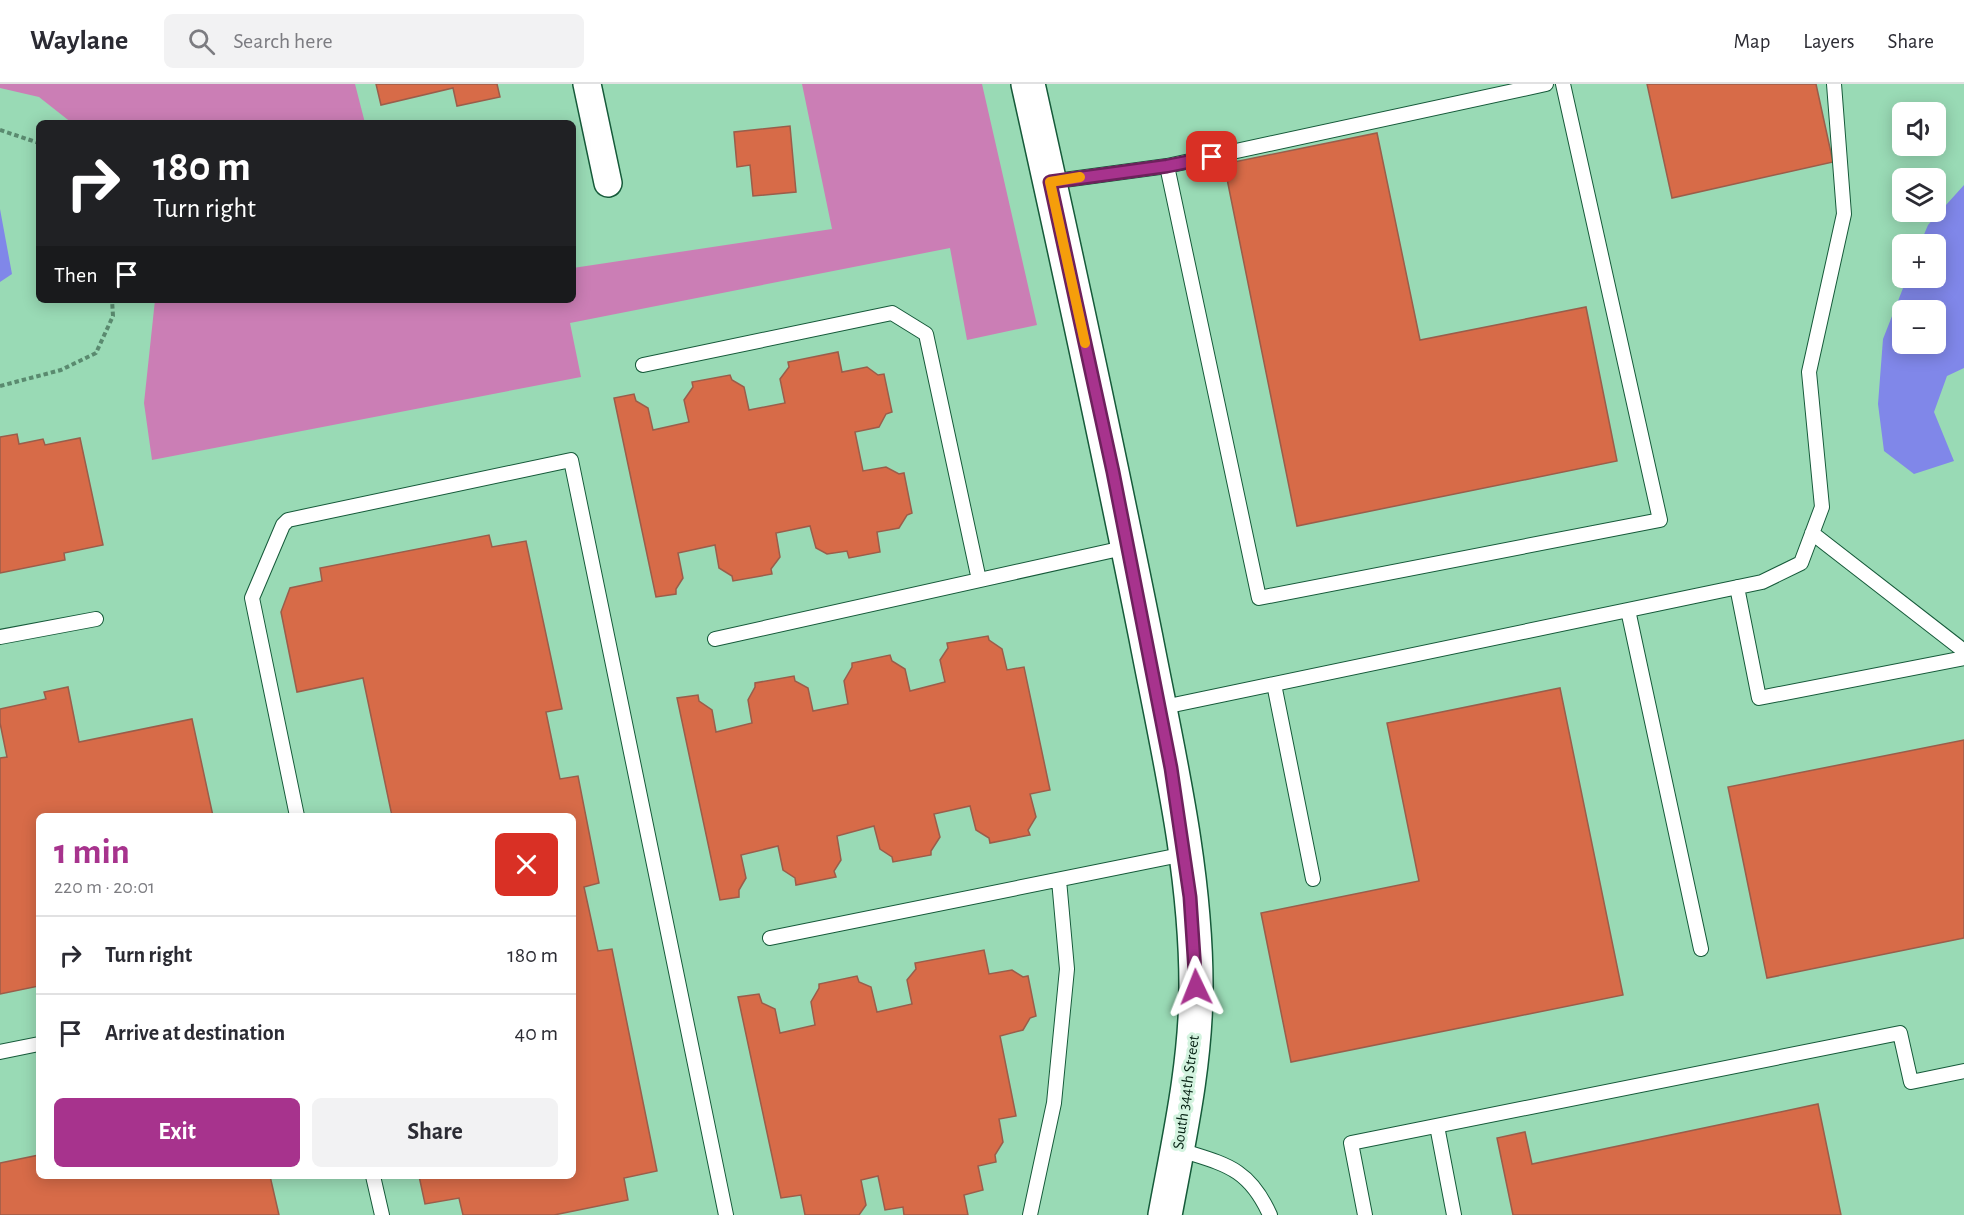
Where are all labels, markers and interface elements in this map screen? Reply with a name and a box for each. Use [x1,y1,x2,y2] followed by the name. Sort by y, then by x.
[164,14,584,68] search box
[185,25,218,58] icon: search
[30,27,128,55] text: Waylane
[233,30,333,52] text: Search here
[1734,31,1770,52] text: Map
[1803,31,1854,52] text: Layers
[1887,31,1934,52] text: Share
[1892,102,1946,354] map controls
[1892,102,1946,156] button: sound
[1186,131,1237,182] pin
[1195,140,1228,173] icon: arrive
[54,144,132,222] icon: right
[153,146,251,188] text: 180 m
[1892,168,1946,222] button: layers
[153,195,256,222] text: Turn right
[1892,234,1946,288] button: +
[110,258,143,291] icon: arrive
[54,264,98,286] text: Then
[1892,300,1946,354] button: −
[495,833,558,896] button: close
[54,834,130,870] text: 1 min
[54,877,155,897] text: 220 m · 20:01
[54,939,87,972] icon: right
[105,944,192,966] text: Turn right
[507,944,558,966] text: 180 m
[1164,955,1228,1019] position arrow
[54,1017,87,1050] icon: arrive
[105,1022,285,1044] text: Arrive at destination
[515,1022,558,1044] text: 40 m
[1170,1034,1202,1150] street label: South 344th Street
[54,1098,300,1167] button: Exit
[312,1098,558,1167] button: Share

